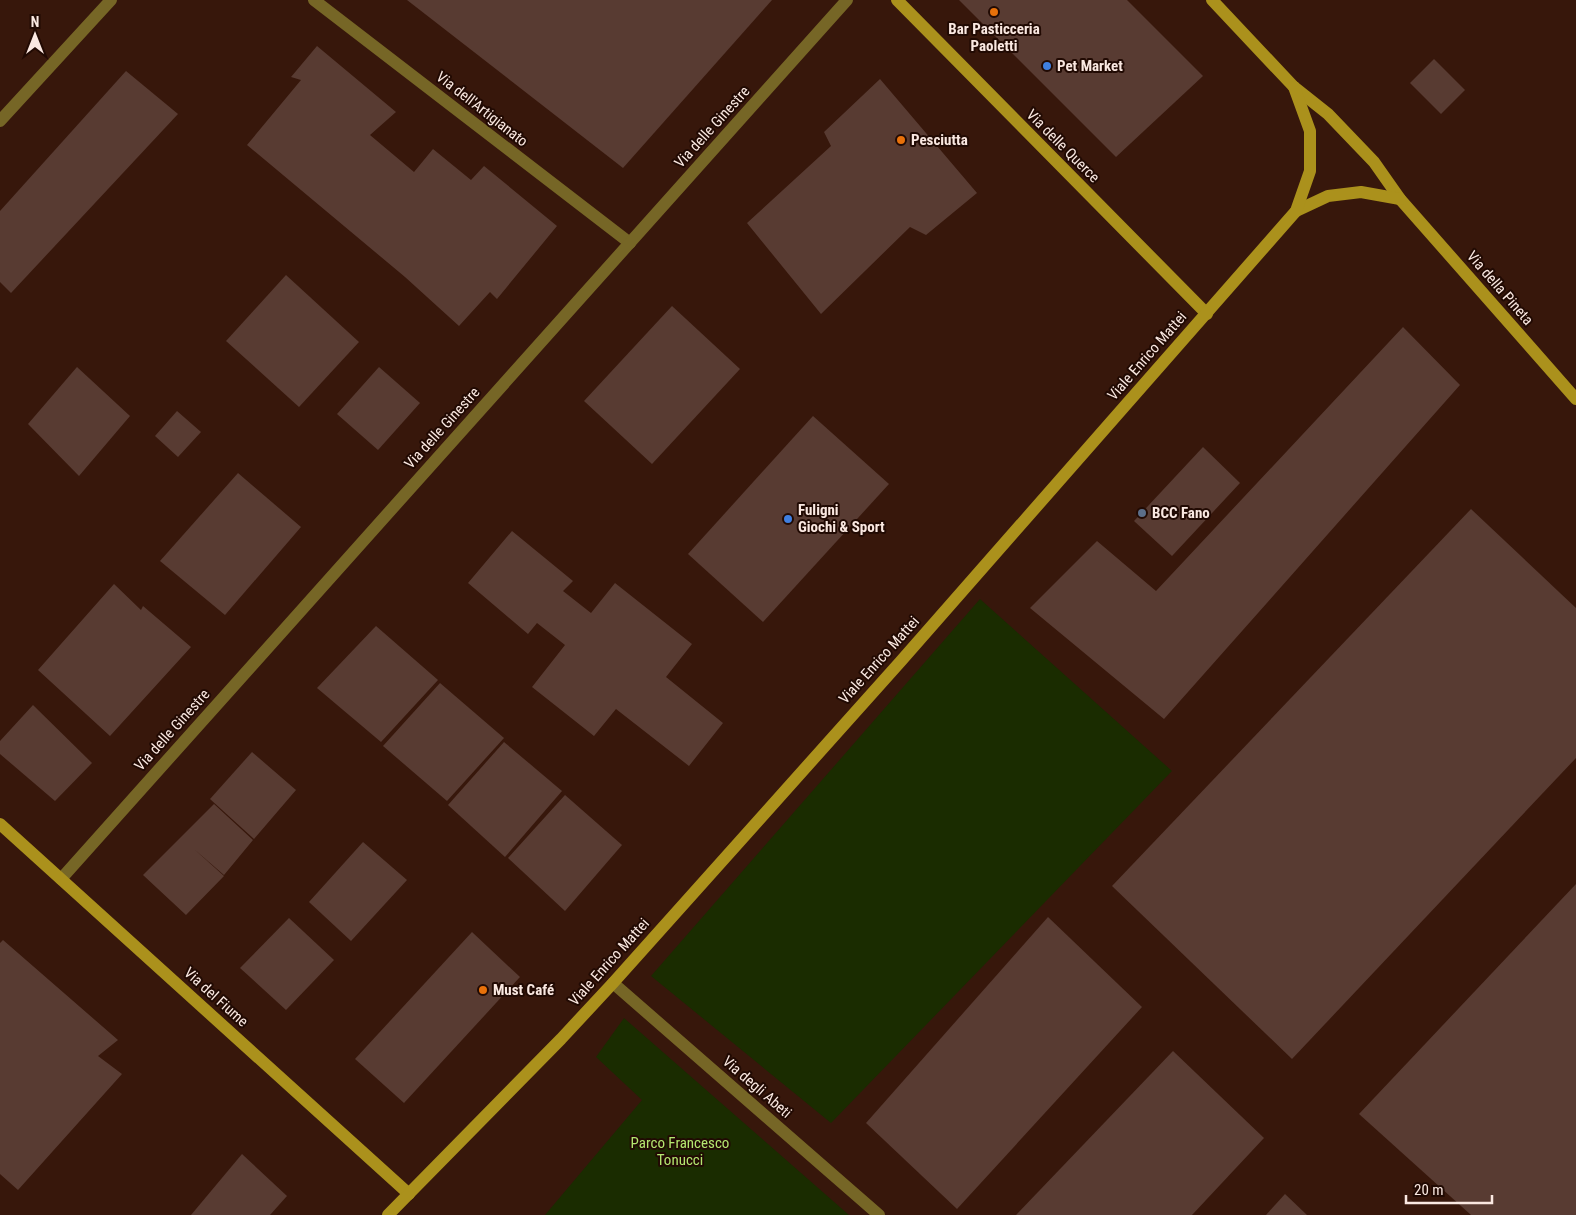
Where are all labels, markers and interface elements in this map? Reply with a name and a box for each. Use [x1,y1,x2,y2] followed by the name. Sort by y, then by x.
[988,6,1000,18] marker: Bar Pasticceria Paoletti
[10,10,60,60] north arrow
[31,14,39,30] text: N
[948,20,1040,55] place label: Bar Pasticceria Paoletti
[1057,57,1123,75] place label: Pet Market
[1041,60,1053,72] marker: Pet Market
[433,68,531,150] street label: Via dell'Artigianato
[671,82,753,172] street label: Via delle Ginestre
[1023,106,1103,186] street label: Via delle Querce
[911,131,968,149] place label: Pesciutta
[895,134,907,146] marker: Pesciutta
[1463,247,1537,329] street label: Via della Pineta
[1104,308,1190,404] street label: Viale Enrico Mattei
[401,383,483,473] street label: Via delle Ginestre
[798,501,885,536] place label: Fuligni Giochi & Sport
[1152,504,1210,522] place label: BCC Fano
[1136,507,1148,519] marker: BCC Fano
[782,513,794,525] marker: Fuligni Giochi & Sport
[835,613,923,707] street label: Viale Enrico Mattei
[131,685,213,775] street label: Via delle Ginestre
[565,915,653,1009] street label: Viale Enrico Mattei
[180,964,252,1030] street label: Via del Fiume
[493,981,554,999] place label: Must Café
[477,984,489,996] marker: Must Café
[719,1052,795,1122] street label: Via degli Abeti
[631,1134,729,1169] park label: Parco Francesco Tonucci
[1406,1172,1492,1204] scale bar
[1414,1181,1444,1199] text: 20 m

